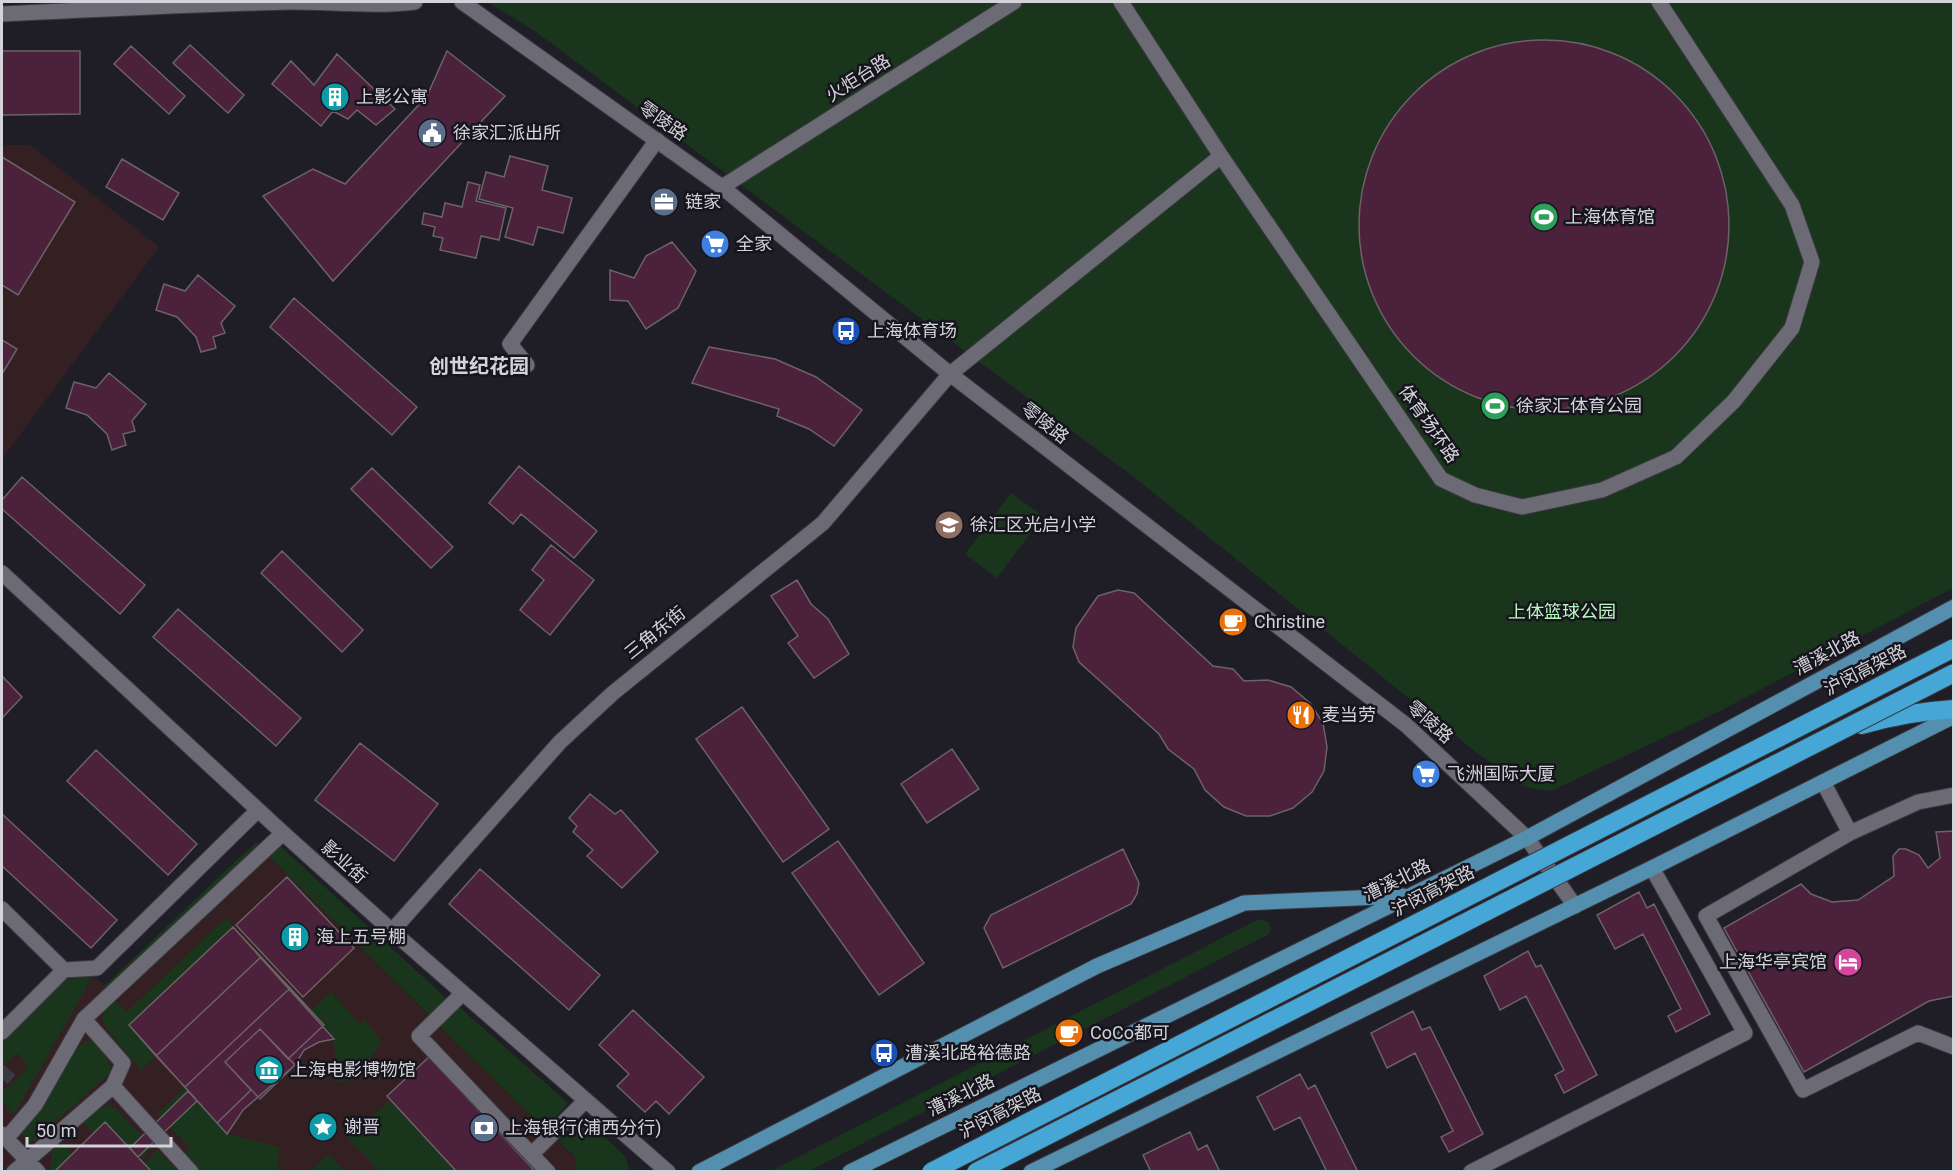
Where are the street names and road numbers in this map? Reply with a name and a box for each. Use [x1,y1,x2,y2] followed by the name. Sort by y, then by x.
[822,50,894,106] street label: 火炬台路
[635,97,691,145] street label: 零陵路
[1395,381,1464,467] street label: 体育场环路
[1018,398,1073,448] street label: 零陵路
[620,602,689,663] street label: 三角东街
[1790,626,1863,679] street label: 漕溪北路
[1820,640,1910,699] street label: 沪闵高架路
[1403,696,1458,747] street label: 零陵路
[317,836,371,887] street label: 影业街
[1360,854,1434,905] street label: 漕溪北路
[1388,861,1478,920] street label: 沪闵高架路
[924,1069,998,1120] street label: 漕溪北路
[955,1083,1045,1142] street label: 沪闵高架路

